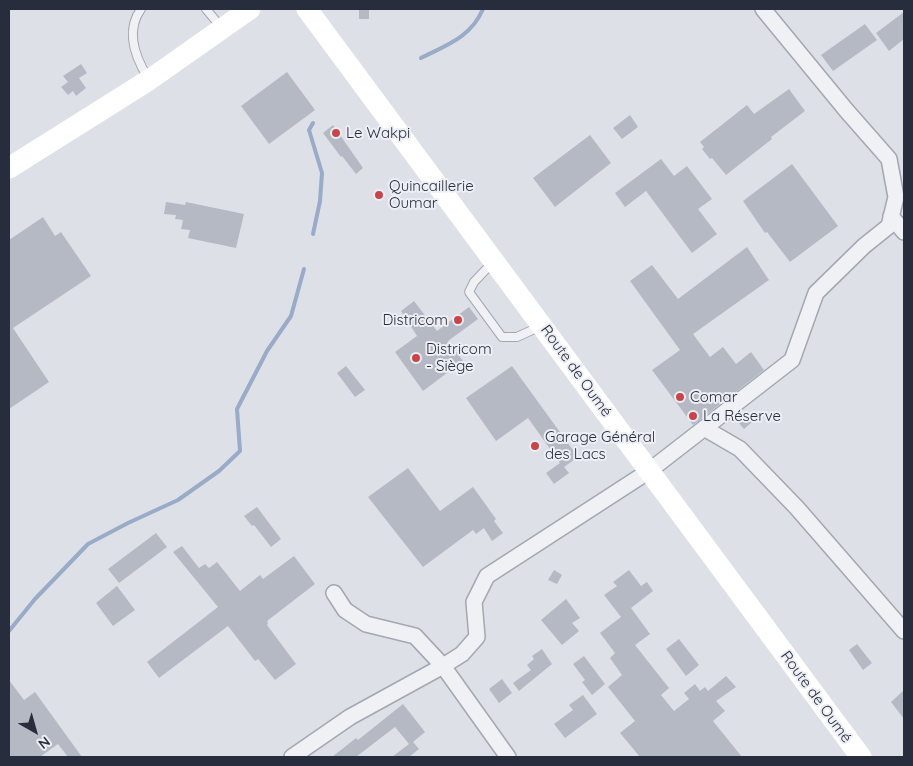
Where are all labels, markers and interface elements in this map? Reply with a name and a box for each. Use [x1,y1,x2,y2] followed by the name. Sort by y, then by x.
[346,124,410,142] place label: Le Wakpi
[330,127,342,139] marker: Le Wakpi
[389,177,474,212] place label: Quincaillerie Oumar
[373,189,385,201] marker: Quincaillerie Oumar
[382,311,448,329] place label: Districom
[452,314,464,326] marker: Districom
[537,322,615,420] street label: Route de Oumé
[426,340,492,375] place label: Districom - Siège
[410,352,422,364] marker: Districom - Siège
[690,388,737,406] place label: Comar
[674,391,686,403] marker: Comar
[703,407,781,425] place label: La Réserve
[687,410,699,422] marker: La Réserve
[545,428,655,463] place label: Garage Général des Lacs
[529,440,541,452] marker: Garage Général des Lacs
[777,648,855,746] street label: Route de Oumé
[10,706,60,756] north arrow
[35,733,54,753] text: N

